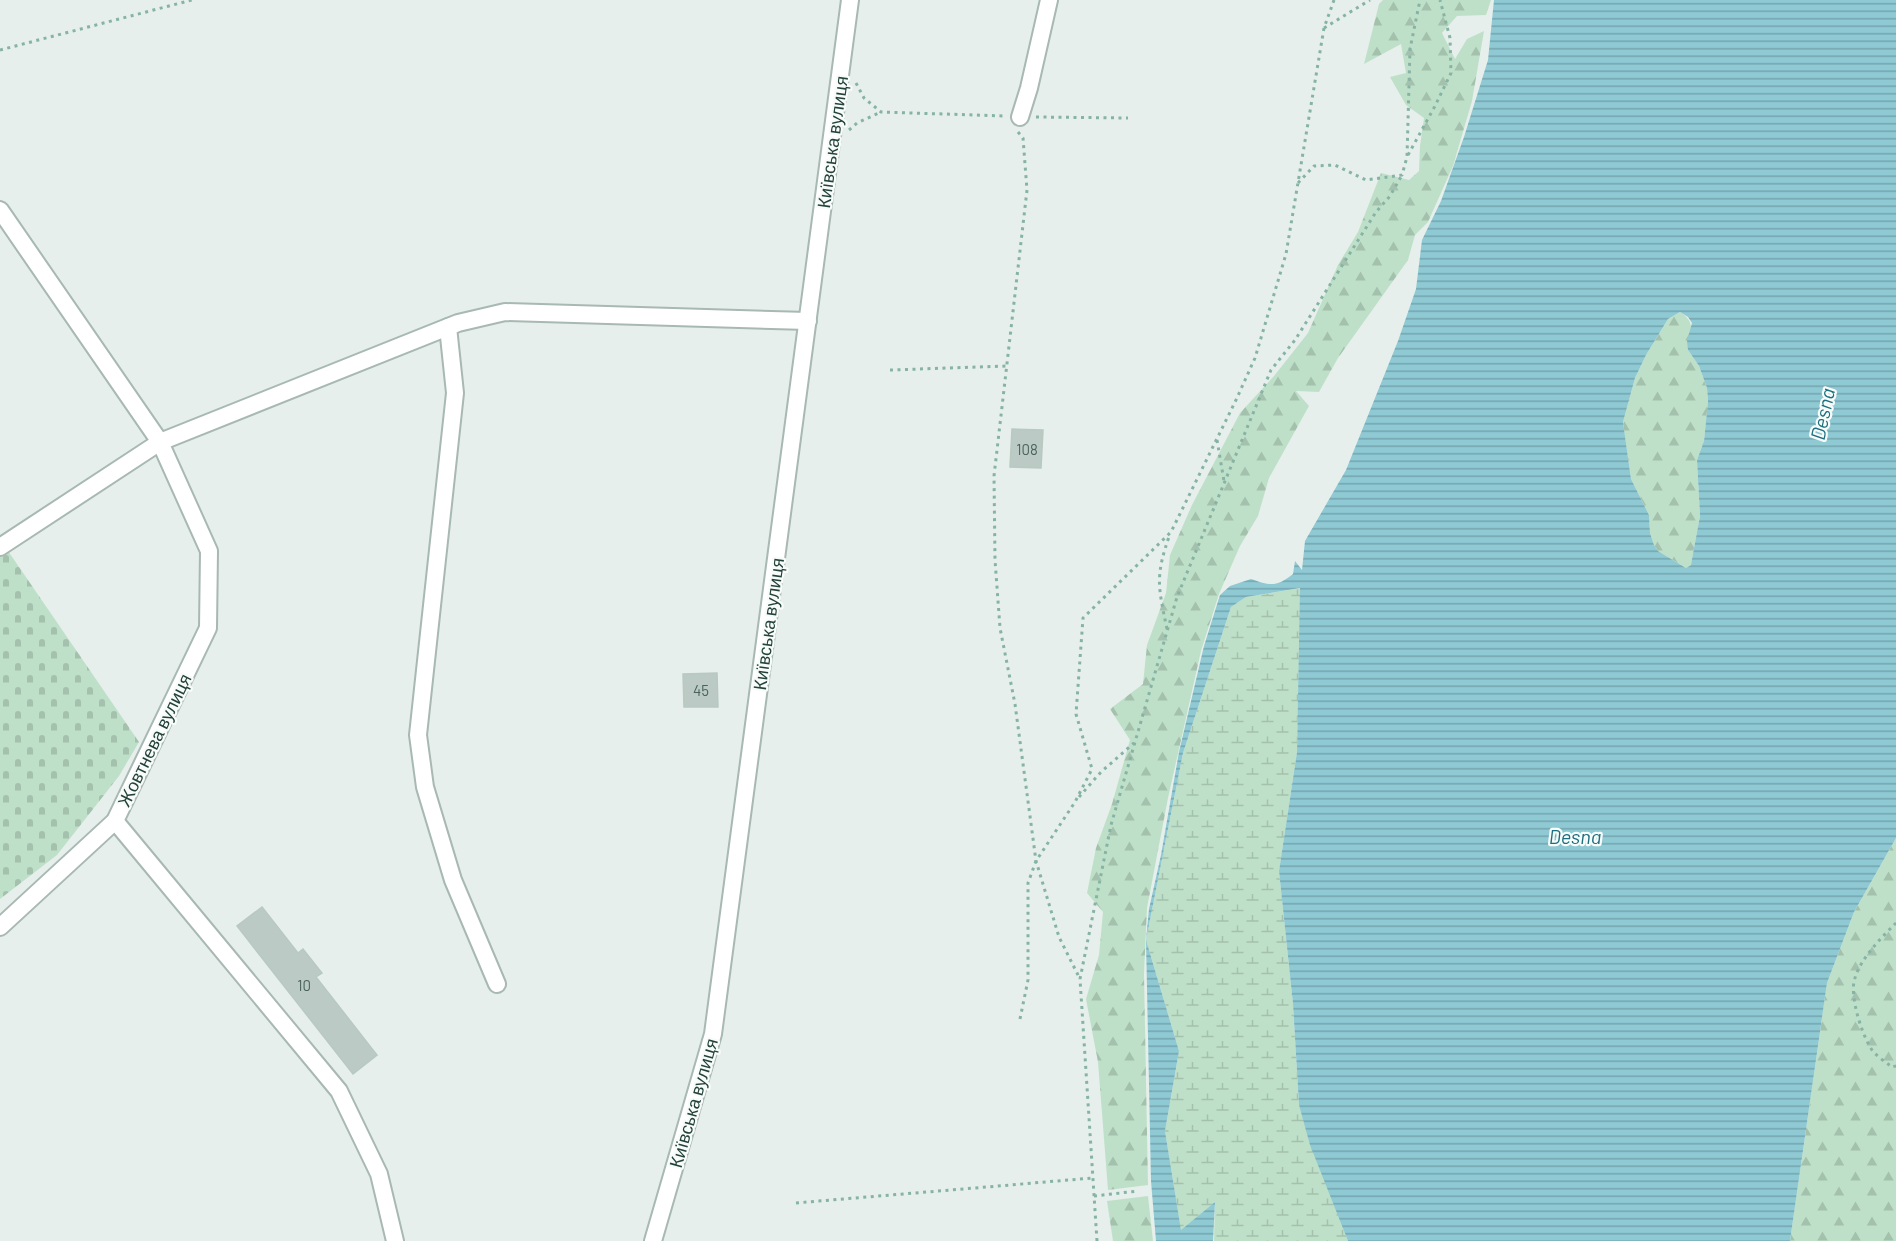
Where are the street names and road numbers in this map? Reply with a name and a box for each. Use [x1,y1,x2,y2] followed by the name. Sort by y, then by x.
[812,74,852,210] street label: Київська вулиця
[748,556,788,692] street label: Київська вулиця
[112,670,196,810] street label: Жовтнева вулиця
[664,1036,722,1170] street label: Київська вулиця

